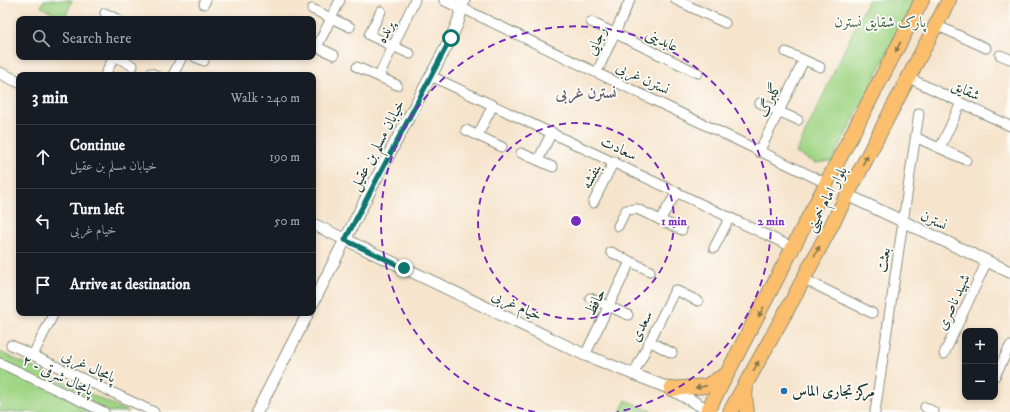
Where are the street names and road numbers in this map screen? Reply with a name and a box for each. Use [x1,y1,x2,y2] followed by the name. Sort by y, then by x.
[372,17,399,46] street label: پرنده
[582,24,611,59] street label: رجایی
[642,24,681,57] street label: عابدینی
[612,57,673,100] street label: نسترن غربی
[948,76,983,105] street label: شقایق
[753,80,786,120] street label: گلبرگ
[345,96,414,196] street label: خیابان مسلم بن عقیل
[598,132,640,165] street label: سعادت
[577,160,606,192] street label: بنفشه
[801,163,854,237] street label: بلوار امام خمینی
[917,206,950,235] street label: نسترن
[872,246,895,274] street label: بعثت
[932,271,975,333] street label: شهید ناصری
[581,285,610,319] street label: حافظ
[487,286,545,328] street label: خیام غربی
[626,307,657,345] street label: سعدی
[58,346,120,389] street label: پامچال غربی
[19,351,98,402] street label: پامچال شرقی - ۲

